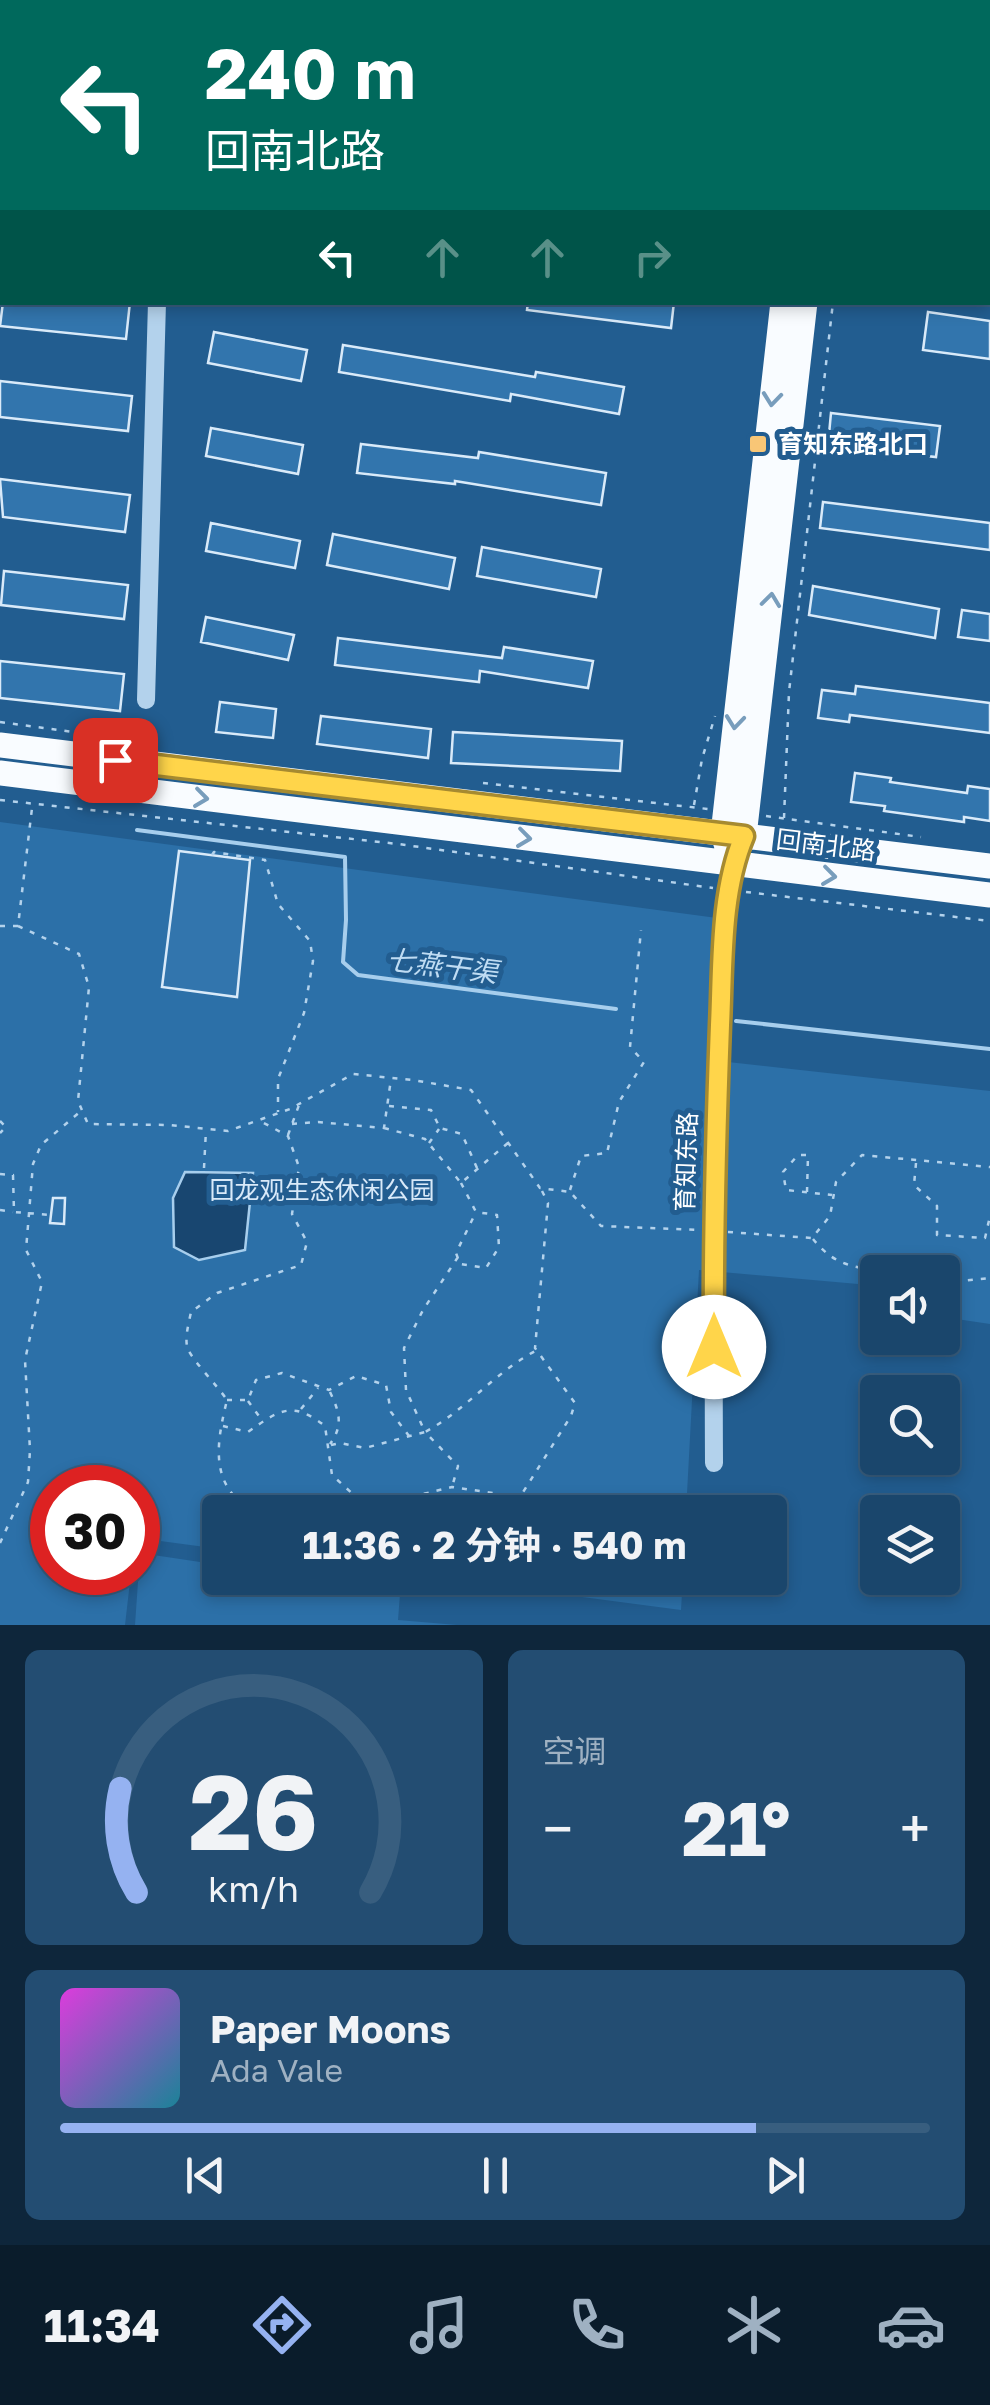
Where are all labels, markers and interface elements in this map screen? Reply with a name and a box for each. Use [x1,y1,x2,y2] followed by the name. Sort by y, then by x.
[205,30,416,114] text: 240 m
[40,40,170,170] icon: left
[205,123,385,177] text: 回南北路
[310,230,365,285] icon: left
[415,230,470,285] icon: ahead
[520,230,575,285] icon: ahead
[625,230,680,285] icon: right
[762,392,783,408] one-way arrow
[778,428,928,459] place label: 育知东路北口
[747,433,769,455] marker: 育知东路北口
[760,592,781,608] one-way arrow
[725,715,747,731] one-way arrow
[73,718,158,803] pin
[88,733,143,788] icon: arrive
[193,787,209,808] one-way arrow
[775,823,878,866] street label: 回南北路
[516,827,532,848] one-way arrow
[822,865,838,886] one-way arrow
[384,942,504,989] water label: 七燕干渠
[668,1111,703,1213] street label: 育知东路
[209,1174,435,1205] park label: 回龙观生态休闲公园
[860,1255,960,1595] map controls
[860,1255,960,1355] button: sound
[662,1295,766,1399] position arrow
[860,1375,960,1475] button: search
[30,1465,160,1595] speed limit sign: 30
[860,1495,960,1595] button: layers
[303,1522,687,1567] text: 11:36 · 2 分钟 · 540 m
[543,1732,607,1770] text: 空调
[189,1748,318,1873] text: 26
[682,1782,791,1873] text: 21°
[543,1795,573,1861] text: −
[900,1795,930,1861] text: +
[208,1867,299,1910] text: km/h
[210,2006,451,2051] text: Paper Moons
[210,2051,343,2089] text: Ada Vale
[178,2148,233,2203] icon: previous
[468,2148,523,2203] icon: pause
[758,2148,813,2203] icon: next
[247,2290,317,2360] icon: directions
[404,2290,474,2360] icon: music
[562,2290,632,2360] icon: phone
[719,2290,789,2360] icon: climate
[876,2290,946,2360] icon: car
[44,2298,160,2352] text: 11:34

